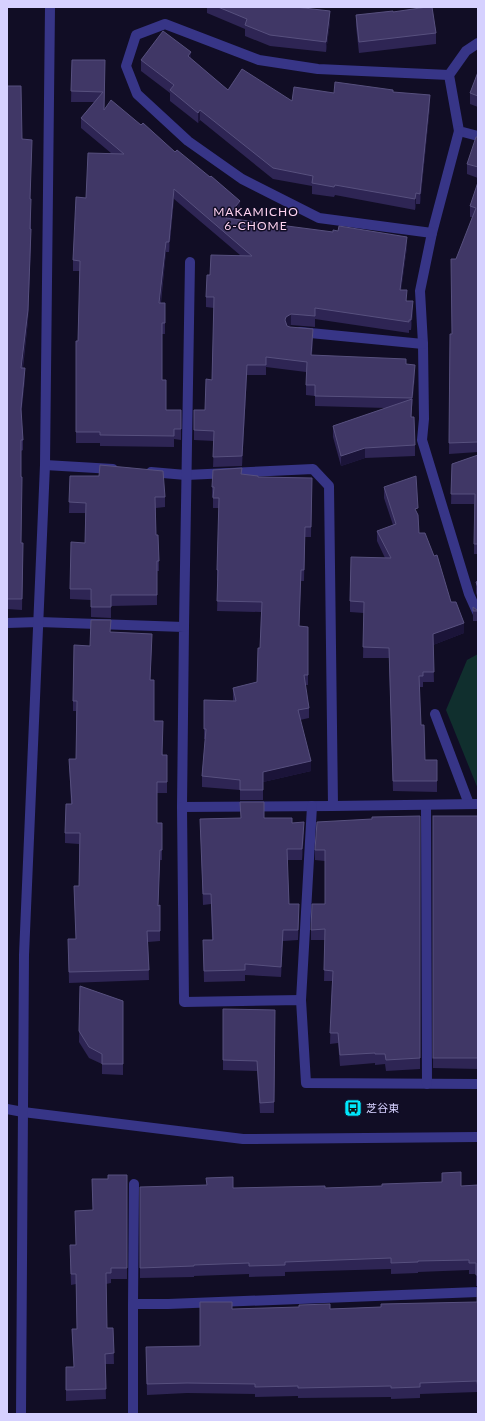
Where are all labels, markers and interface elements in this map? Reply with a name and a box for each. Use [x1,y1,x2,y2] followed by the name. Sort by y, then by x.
[213,204,299,233] district label: MAKAMICHO 6-CHOME
[343,1098,363,1118] bus stop icon: 芝谷東
[366,1101,399,1114] place label: 芝谷東

